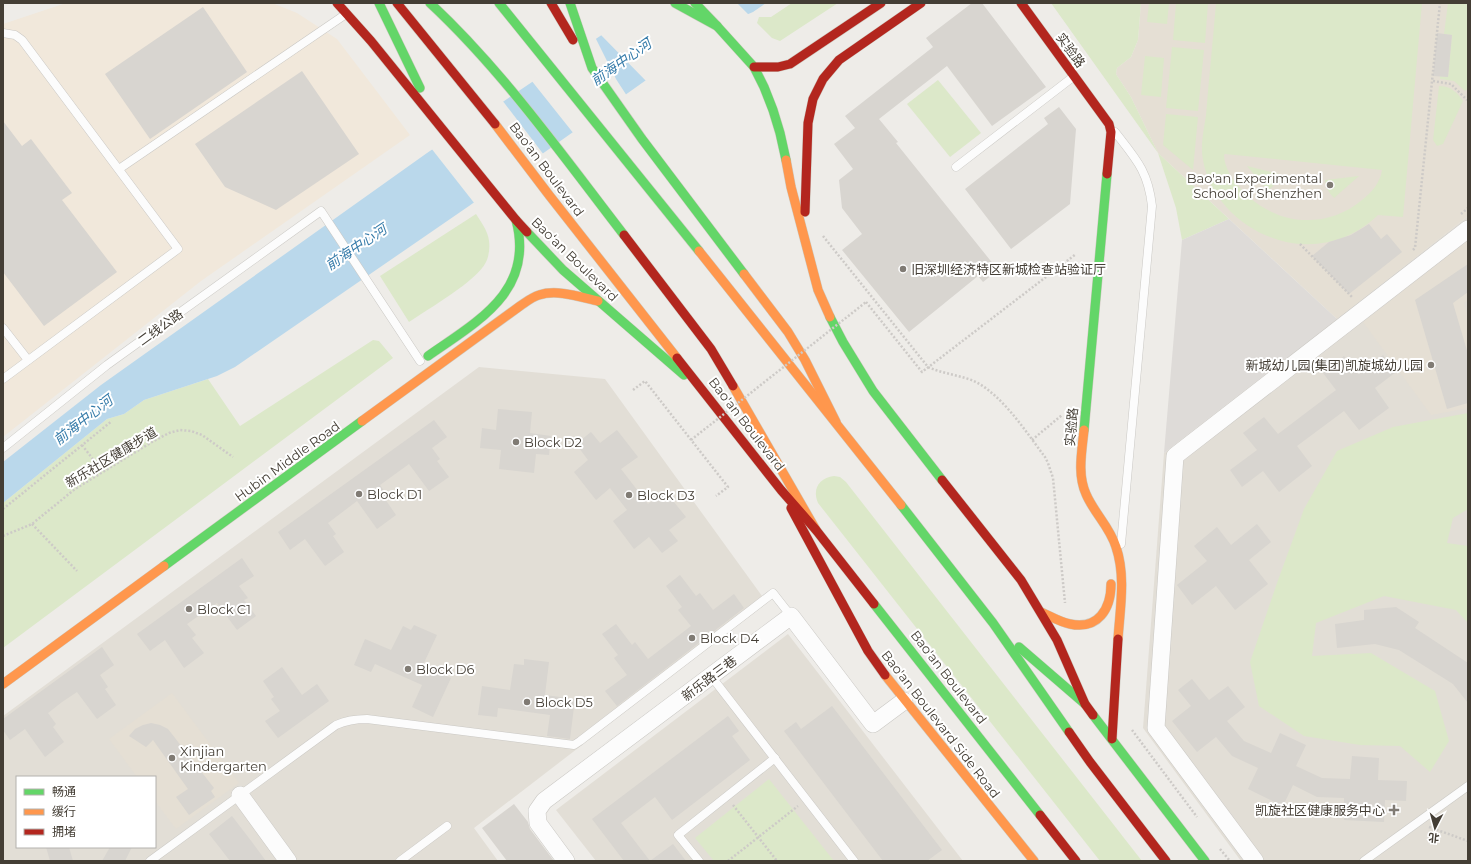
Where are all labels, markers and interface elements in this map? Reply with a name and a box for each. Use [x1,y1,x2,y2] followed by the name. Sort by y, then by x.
[1053,30,1089,70] street label: 实验路
[587,33,657,89] water label: 前海中心河
[506,119,588,219] street label: Bao'an Boulevard
[1187,170,1322,201] place label: Bao'an Experimental School of Shenzhen
[1325,180,1335,190] marker: Bao'an Experimental School of Shenzhen
[528,214,622,304] street label: Bao‘an Boulevard
[322,218,393,274] water label: 前海中心河
[911,261,1106,277] place label: 旧深圳经济特区新城检查站验证厅
[898,264,908,274] marker: 旧深圳经济特区新城检查站验证厅
[134,305,186,349] street label: 二线公路
[1245,357,1423,373] place label: 新城幼儿园(集团)凯旋城幼儿园
[1426,360,1436,370] marker: 新城幼儿园(集团)凯旋城幼儿园
[706,374,788,474] street label: Bao'an Boulevard
[50,390,118,449] water label: 前海中心河
[1061,407,1081,447] street label: 实验路
[231,417,343,505] street label: Hubin Middle Road
[62,423,160,491] street label: 新乐社区健康步道
[524,434,582,450] place label: Block D2
[511,437,521,447] marker: Block D2
[367,486,422,502] place label: Block D1
[637,487,695,503] place label: Block D3
[354,489,364,499] marker: Block D1
[624,490,634,500] marker: Block D3
[197,601,251,617] place label: Block C1
[184,604,194,614] marker: Block C1
[908,627,990,727] street label: Bao'an Boulevard
[700,630,760,646] place label: Block D4
[687,633,697,643] marker: Block D4
[878,647,1004,801] street label: Bao'an Boulevard Side Road
[678,652,740,704] street label: 新乐路三巷
[416,661,475,677] place label: Block D6
[403,664,413,674] marker: Block D6
[535,694,593,710] place label: Block D5
[522,697,532,707] marker: Block D5
[180,743,267,774] place label: Xinjian Kindergarten
[167,753,177,763] marker: Xinjian Kindergarten
[16,776,156,848] legend
[52,784,76,799] text: 畅通
[1255,802,1385,818] place label: 凯旋社区健康服务中心
[52,804,76,819] text: 缓行
[1388,804,1400,816] marker: 凯旋社区健康服务中心
[1415,808,1455,848] north arrow
[52,824,76,839] text: 拥堵
[1428,830,1440,845] text: 北

